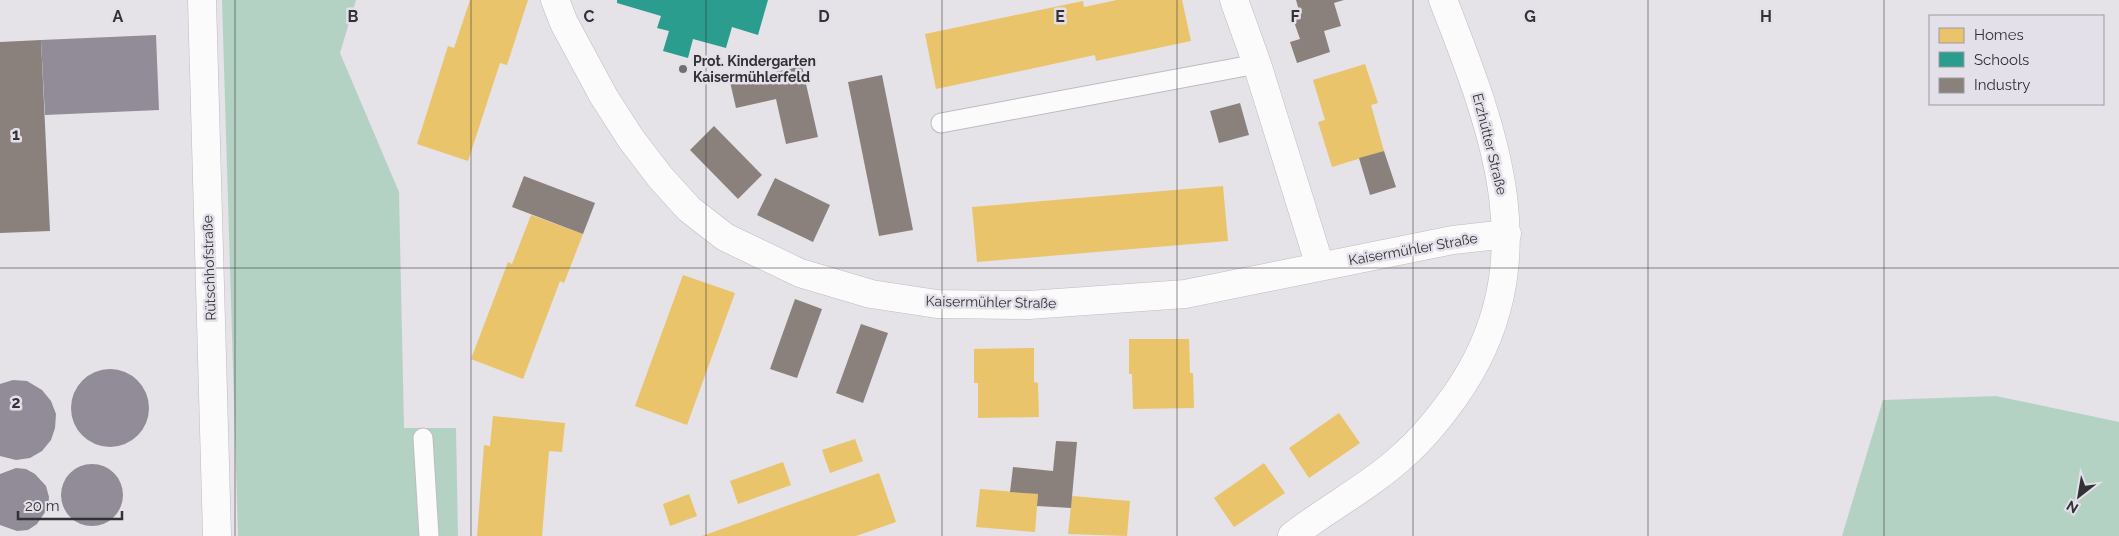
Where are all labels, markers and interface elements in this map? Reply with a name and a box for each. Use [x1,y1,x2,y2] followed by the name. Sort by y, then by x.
[113,7,124,26] text: A
[348,7,359,26] text: B
[584,7,595,26] text: C
[818,7,830,26] text: D
[1055,7,1065,26] text: E
[1290,7,1300,26] text: F
[1524,7,1536,26] text: G
[1760,7,1772,26] text: H
[1929,15,2104,105] legend
[1974,26,2024,44] text: Homes
[1974,51,2029,69] text: Schools
[693,53,816,85] place label: Prot. Kindergarten Kaisermühlerfeld
[677,63,689,75] marker: Prot. Kindergarten Kaisermühlerfeld
[1974,76,2030,94] text: Industry
[1470,92,1510,196] street label: Erzhütter Straße
[12,125,20,144] text: 1
[199,215,219,321] street label: Rütschhofstraße
[1347,230,1479,268] street label: Kaisermühler Straße
[926,293,1056,311] street label: Kaisermühler Straße
[11,393,21,412] text: 2
[2054,471,2104,521] north arrow
[18,488,121,520] scale bar
[25,497,60,515] text: 20 m
[2064,498,2081,517] text: N

